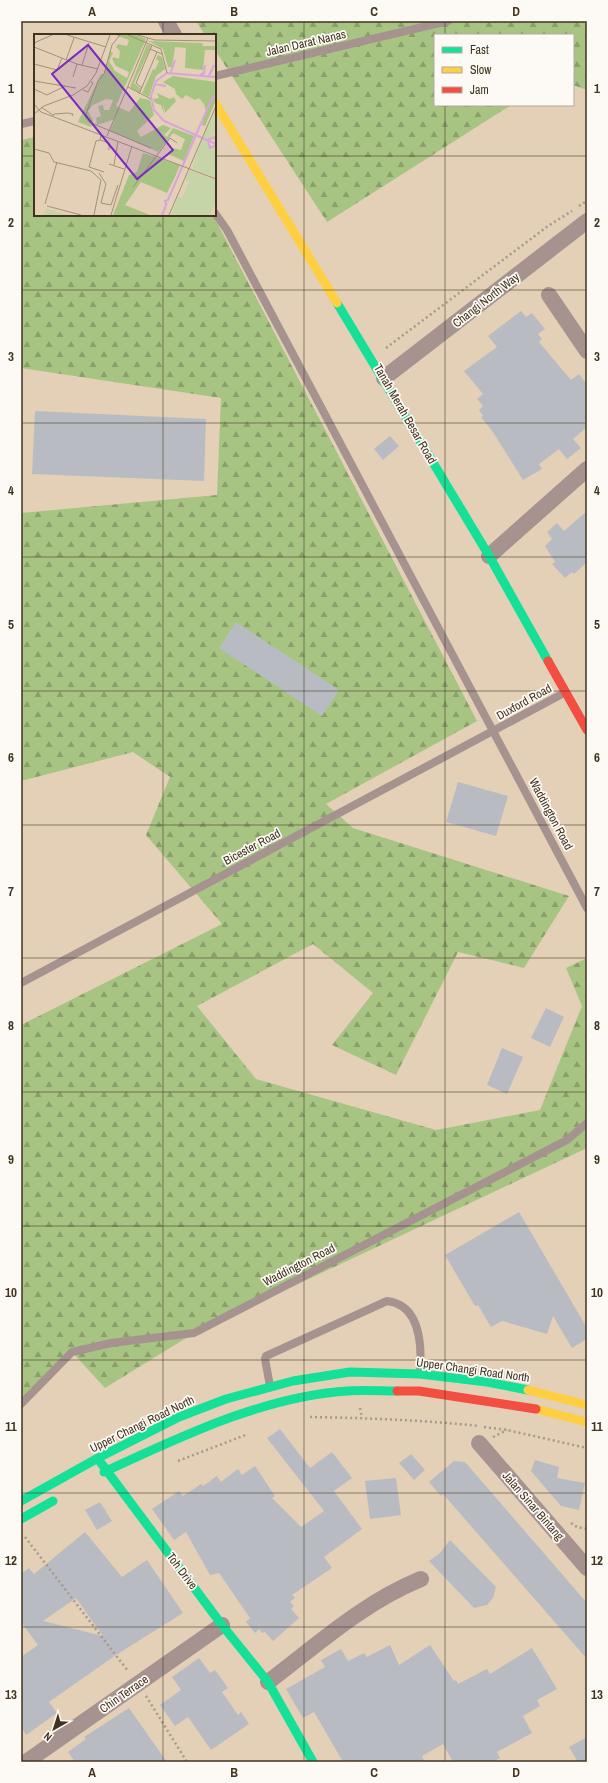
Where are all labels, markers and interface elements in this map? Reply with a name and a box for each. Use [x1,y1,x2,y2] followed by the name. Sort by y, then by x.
[88,3,96,20] text: A
[230,3,238,20] text: B
[370,3,378,20] text: C
[512,3,520,20] text: D
[264,26,348,60] street label: Jalan Darat Nanas
[34,34,216,216] inset map
[434,34,574,106] legend
[470,42,489,58] text: Fast
[470,62,492,78] text: Slow
[8,80,14,97] text: 1
[594,80,600,97] text: 1
[470,82,489,98] text: Jam
[8,214,14,231] text: 2
[594,214,600,231] text: 2
[449,269,523,331] street label: Changi North Way
[8,348,14,365] text: 3
[594,348,600,365] text: 3
[370,361,440,467] street label: Tanah Merah Besar Road
[8,482,14,499] text: 4
[594,482,600,499] text: 4
[8,616,14,633] text: 5
[594,616,600,633] text: 5
[494,680,554,724] street label: Duxford Road
[8,749,14,766] text: 6
[594,749,600,766] text: 6
[525,775,577,853] street label: Waddington Road
[221,825,283,869] street label: Bicester Road
[8,883,14,900] text: 7
[594,883,600,900] text: 7
[8,1017,14,1034] text: 8
[594,1017,600,1034] text: 8
[8,1151,14,1168] text: 9
[594,1151,600,1168] text: 9
[260,1240,338,1290] street label: Waddington Road
[5,1284,17,1301] text: 10
[591,1284,603,1301] text: 10
[415,1354,531,1386] street label: Upper Changi Road North
[87,1392,197,1456] street label: Upper Changi Road North
[5,1418,17,1435] text: 11
[591,1418,603,1435] text: 11
[499,1468,568,1544] street label: Jalan Sinar Bintang
[163,1549,201,1593] street label: Toh Drive
[5,1552,17,1569] text: 12
[591,1552,603,1569] text: 12
[96,1671,152,1717] street label: Chin Terrace
[5,1686,17,1703] text: 13
[591,1686,603,1703] text: 13
[34,1709,74,1749] north arrow
[41,1729,55,1744] text: N
[88,1764,96,1781] text: A
[230,1764,238,1781] text: B
[370,1764,378,1781] text: C
[512,1764,520,1781] text: D

